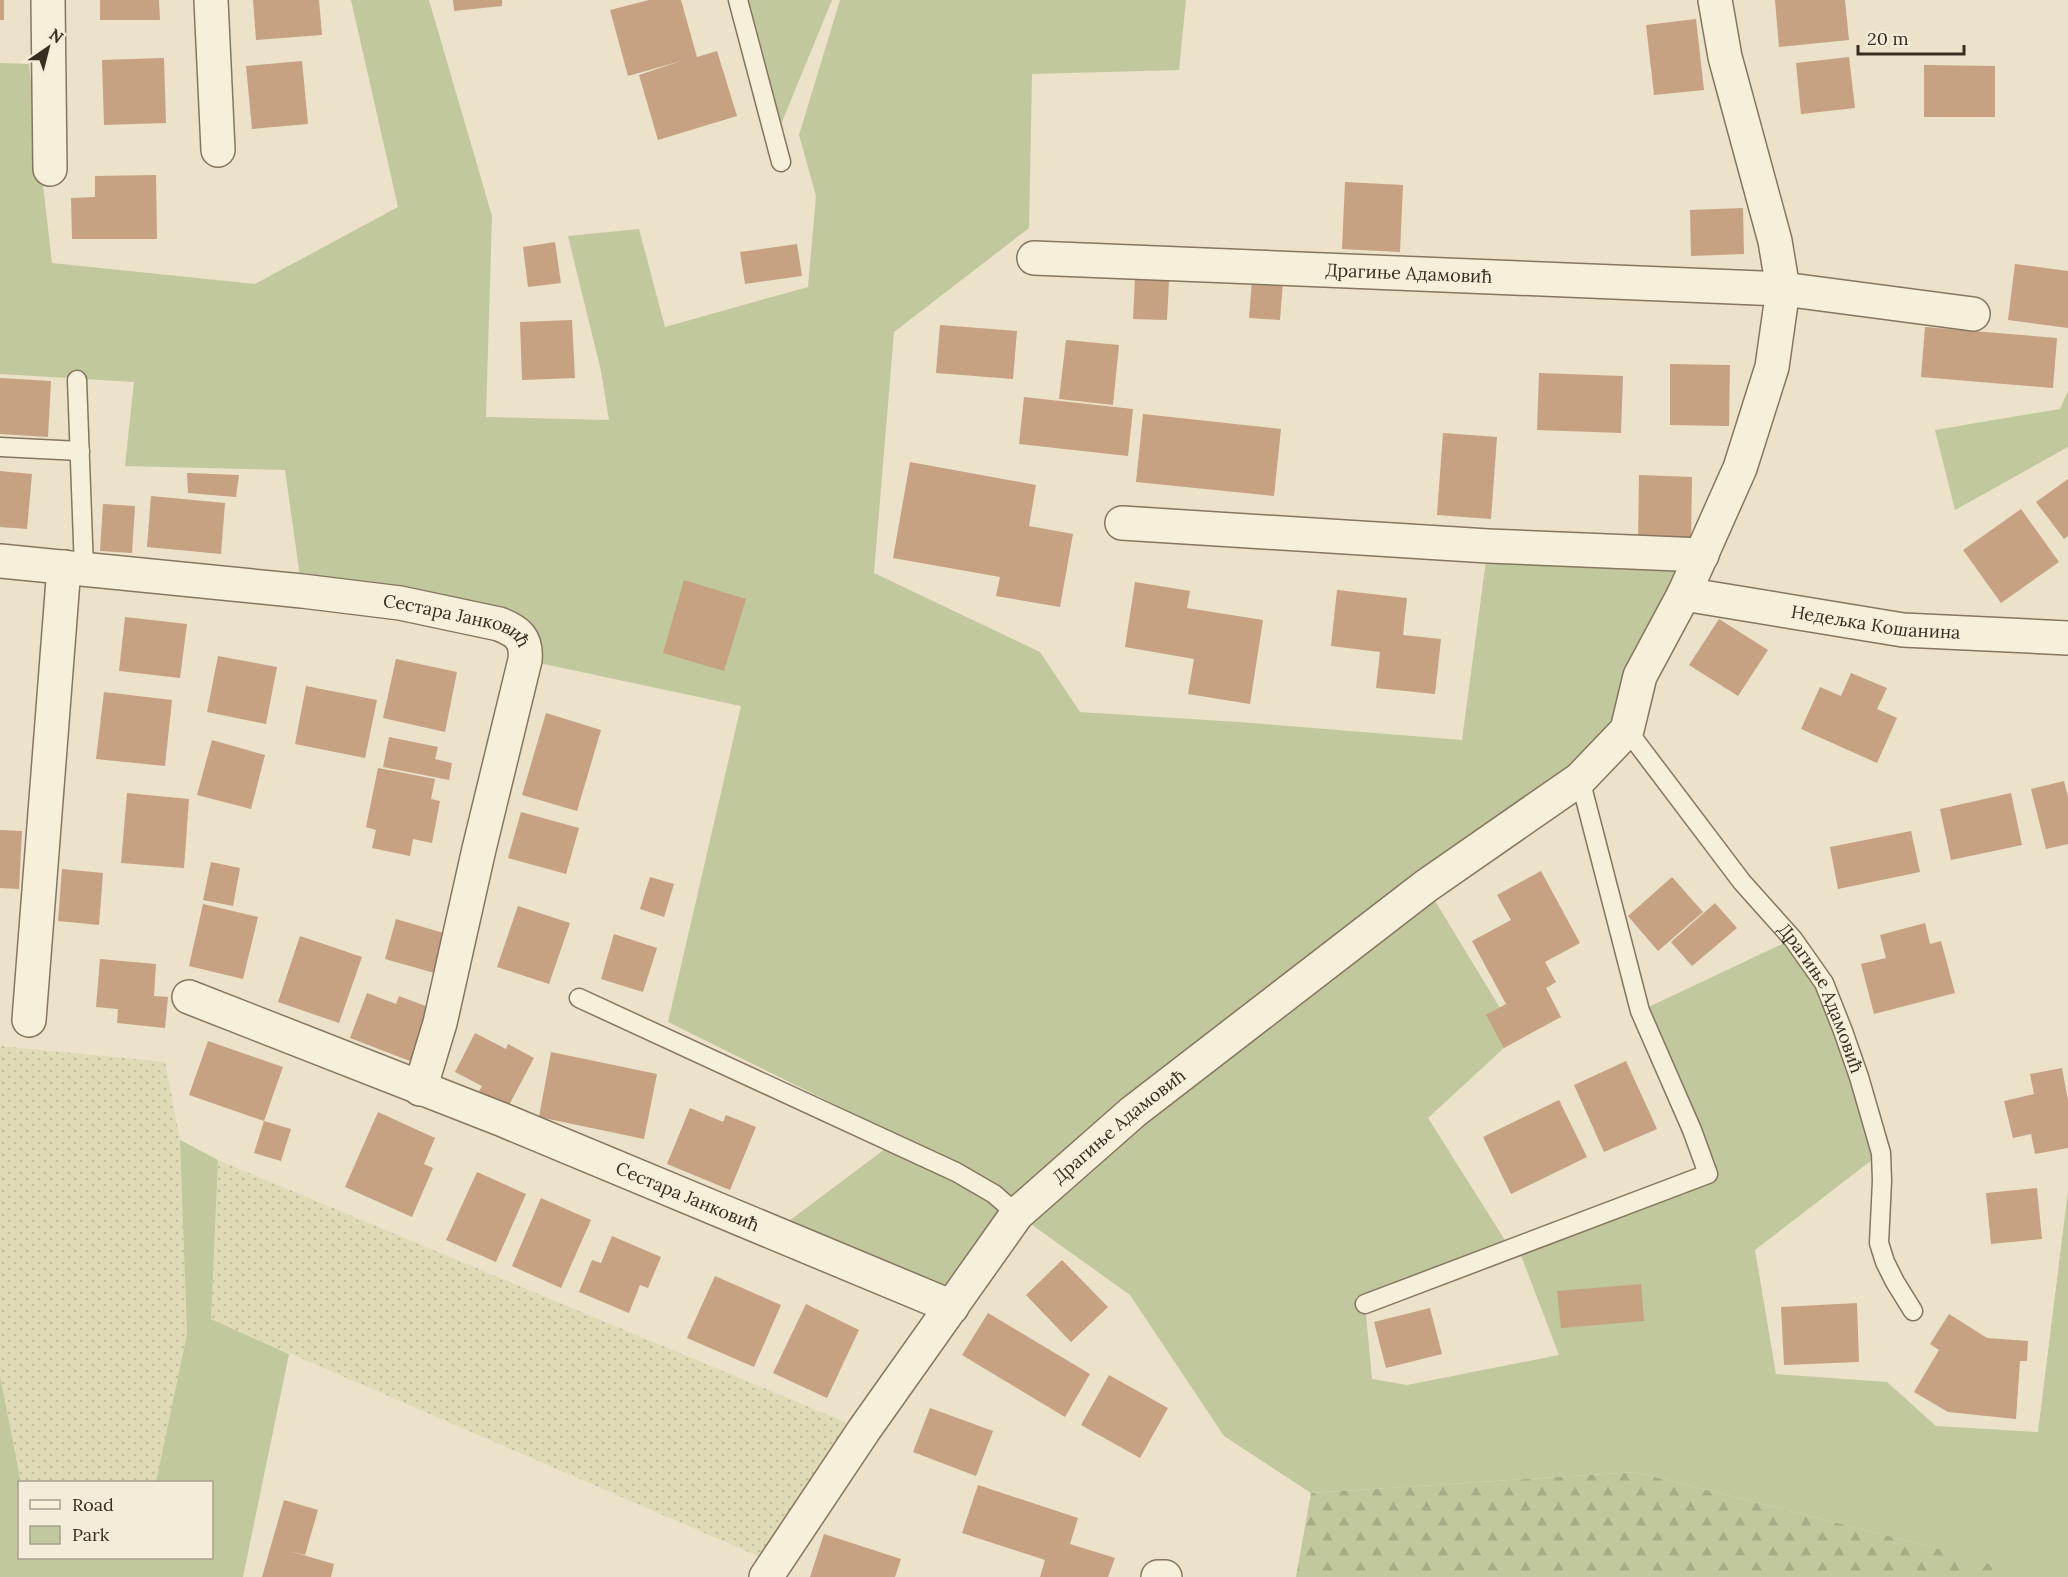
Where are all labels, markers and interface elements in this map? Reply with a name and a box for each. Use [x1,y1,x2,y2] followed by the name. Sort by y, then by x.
[18,18,78,78] north arrow
[1858,18,1964,56] scale bar
[46,24,67,47] text: N
[1867,27,1909,50] text: 20 m
[1325,258,1493,288] street label: Драгиње Адамовић
[382,589,536,651] street label: Сестара Јанковић
[1789,600,1961,644] street label: Недељка Кошанина
[1773,918,1869,1076] street label: Драгиње Адамовић
[1047,1063,1190,1189] street label: Драгиње Адамовић
[612,1156,763,1237] street label: Сестара Јанковић
[18,1481,213,1559] legend
[72,1493,114,1516] text: Road
[72,1523,110,1546] text: Park

